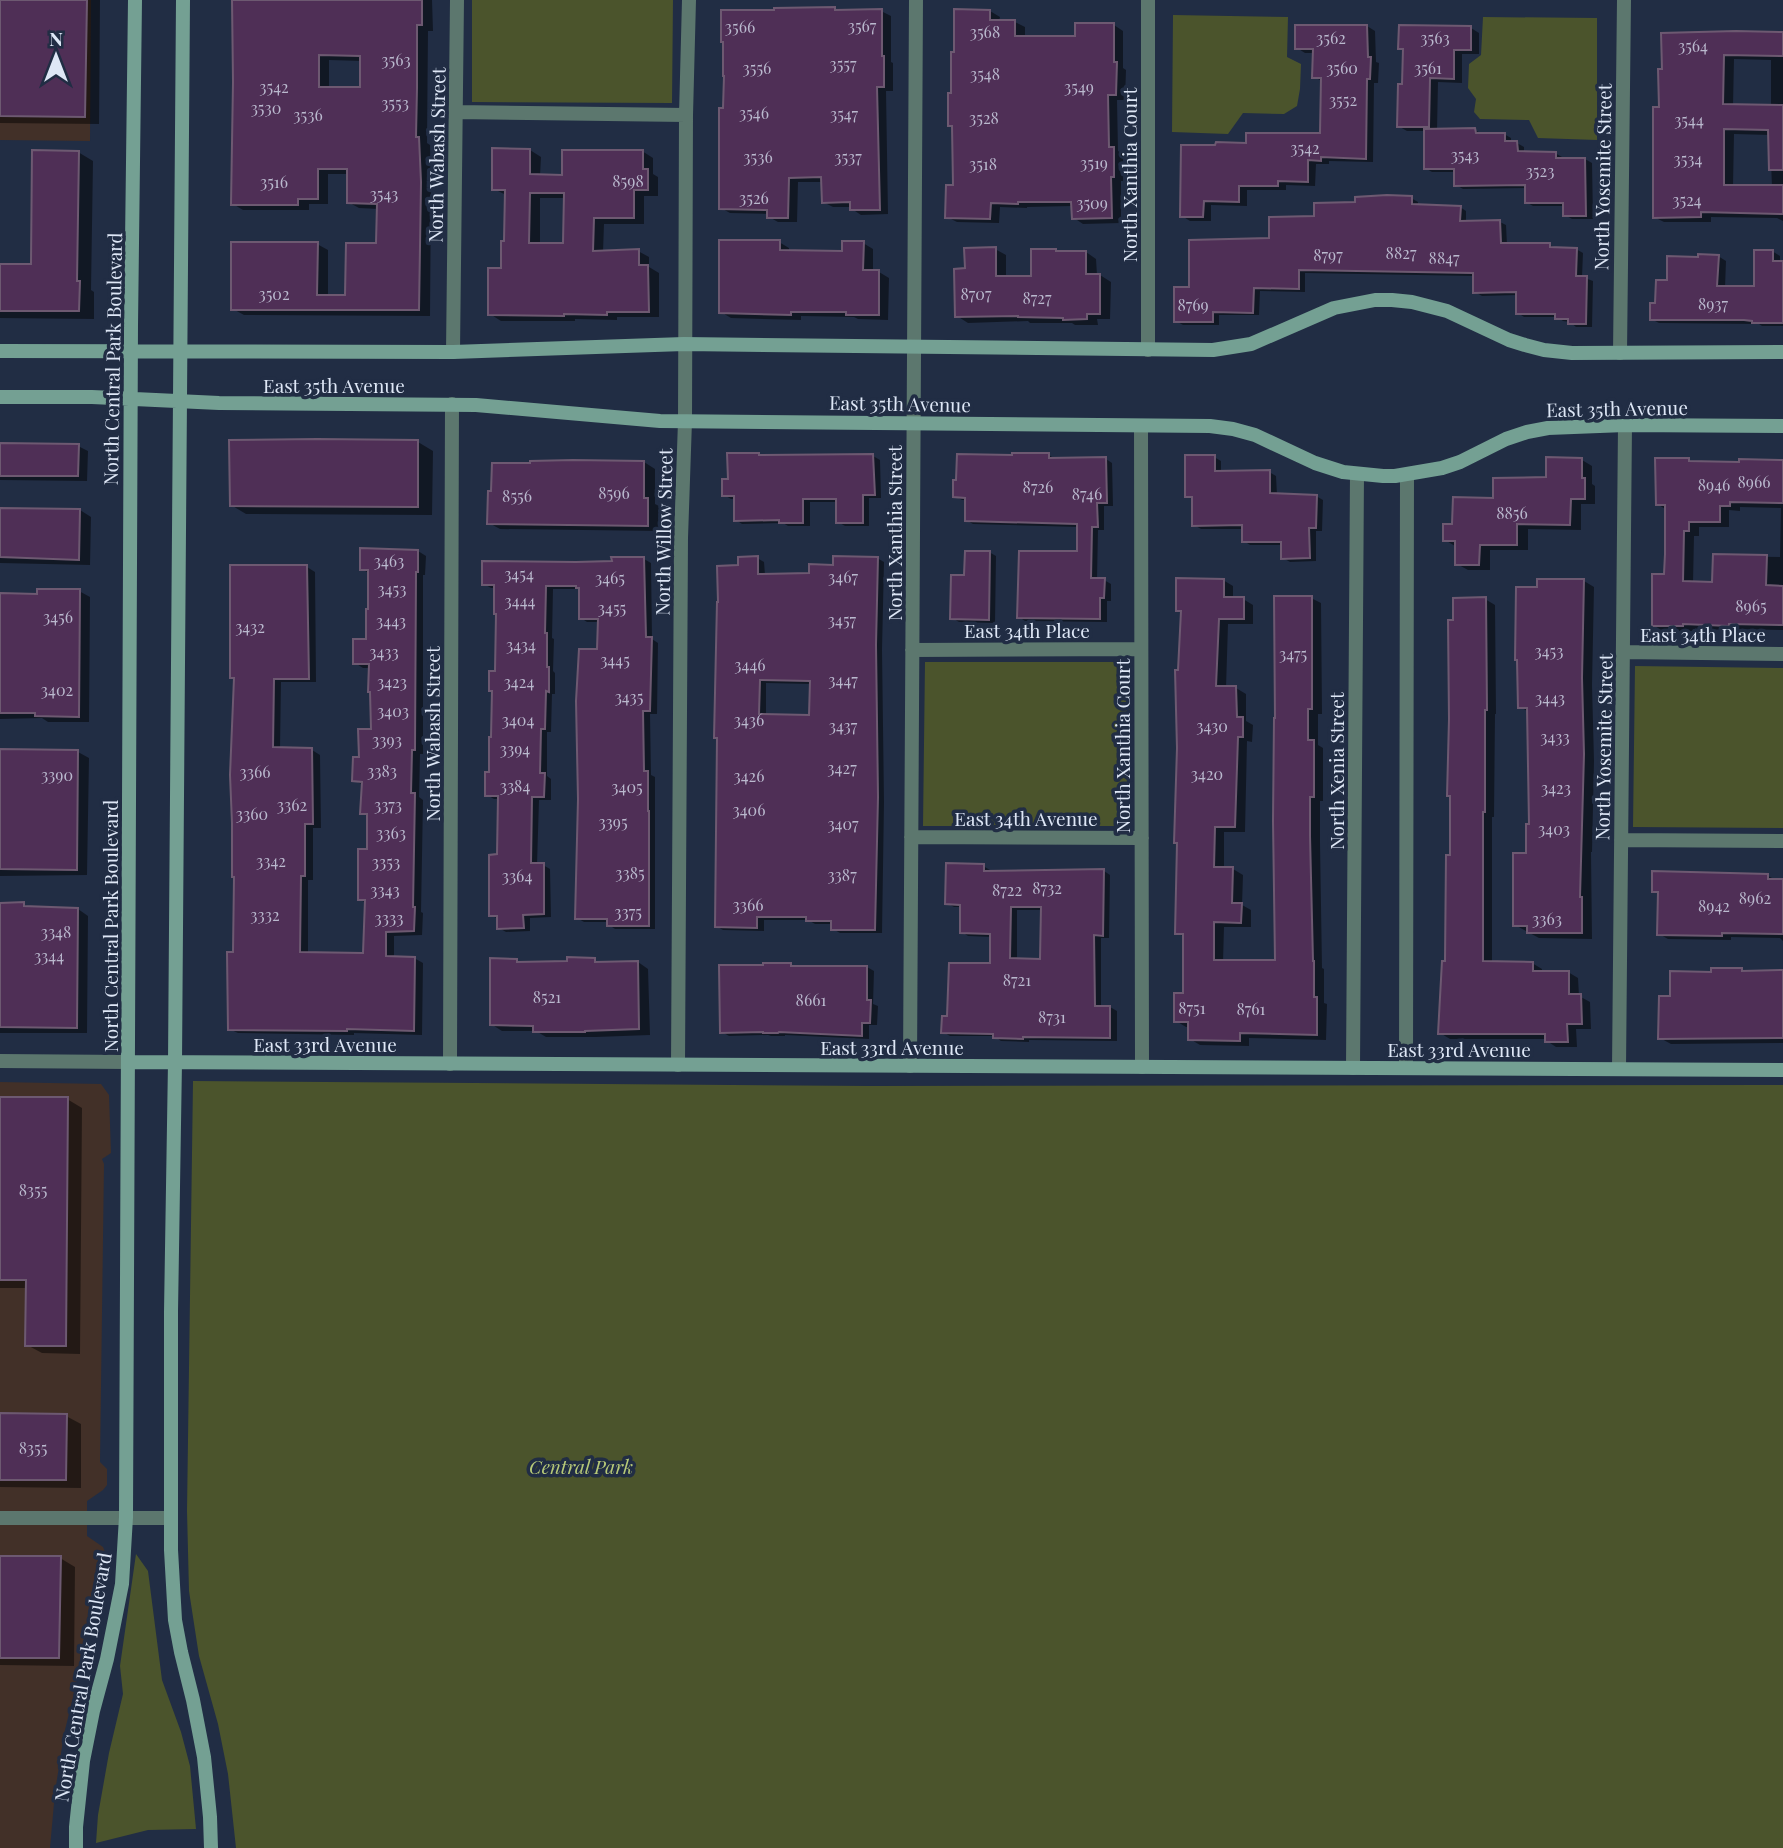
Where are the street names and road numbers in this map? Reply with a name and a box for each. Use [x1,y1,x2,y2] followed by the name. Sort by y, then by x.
[421,67,451,243] street label: North Wabash Street
[1587,83,1617,271] street label: North Yosemite Street
[1116,88,1142,262] street label: North Xanthia Court
[97,232,127,486] street label: North Central Park Boulevard
[263,372,405,398] street label: East 35th Avenue
[829,389,971,417] street label: East 35th Avenue
[1546,394,1688,422] street label: East 35th Avenue
[881,445,907,621] street label: North Xanthia Street
[649,448,677,616] street label: North Willow Street
[964,617,1090,643] street label: East 34th Place
[1640,621,1766,647] street label: East 34th Place
[419,646,445,822] street label: North Wabash Street
[1588,653,1618,841] street label: North Yosemite Street
[1109,659,1135,833] street label: North Xanthia Court
[1323,692,1349,850] street label: North Xenia Street
[97,800,123,1052] street label: North Central Park Boulevard
[954,805,1098,831] street label: East 34th Avenue
[253,1031,397,1057] street label: East 33rd Avenue
[820,1034,964,1060] street label: East 33rd Avenue
[1387,1036,1531,1062] street label: East 33rd Avenue
[47,1550,117,1804] street label: North Central Park Boulevard

